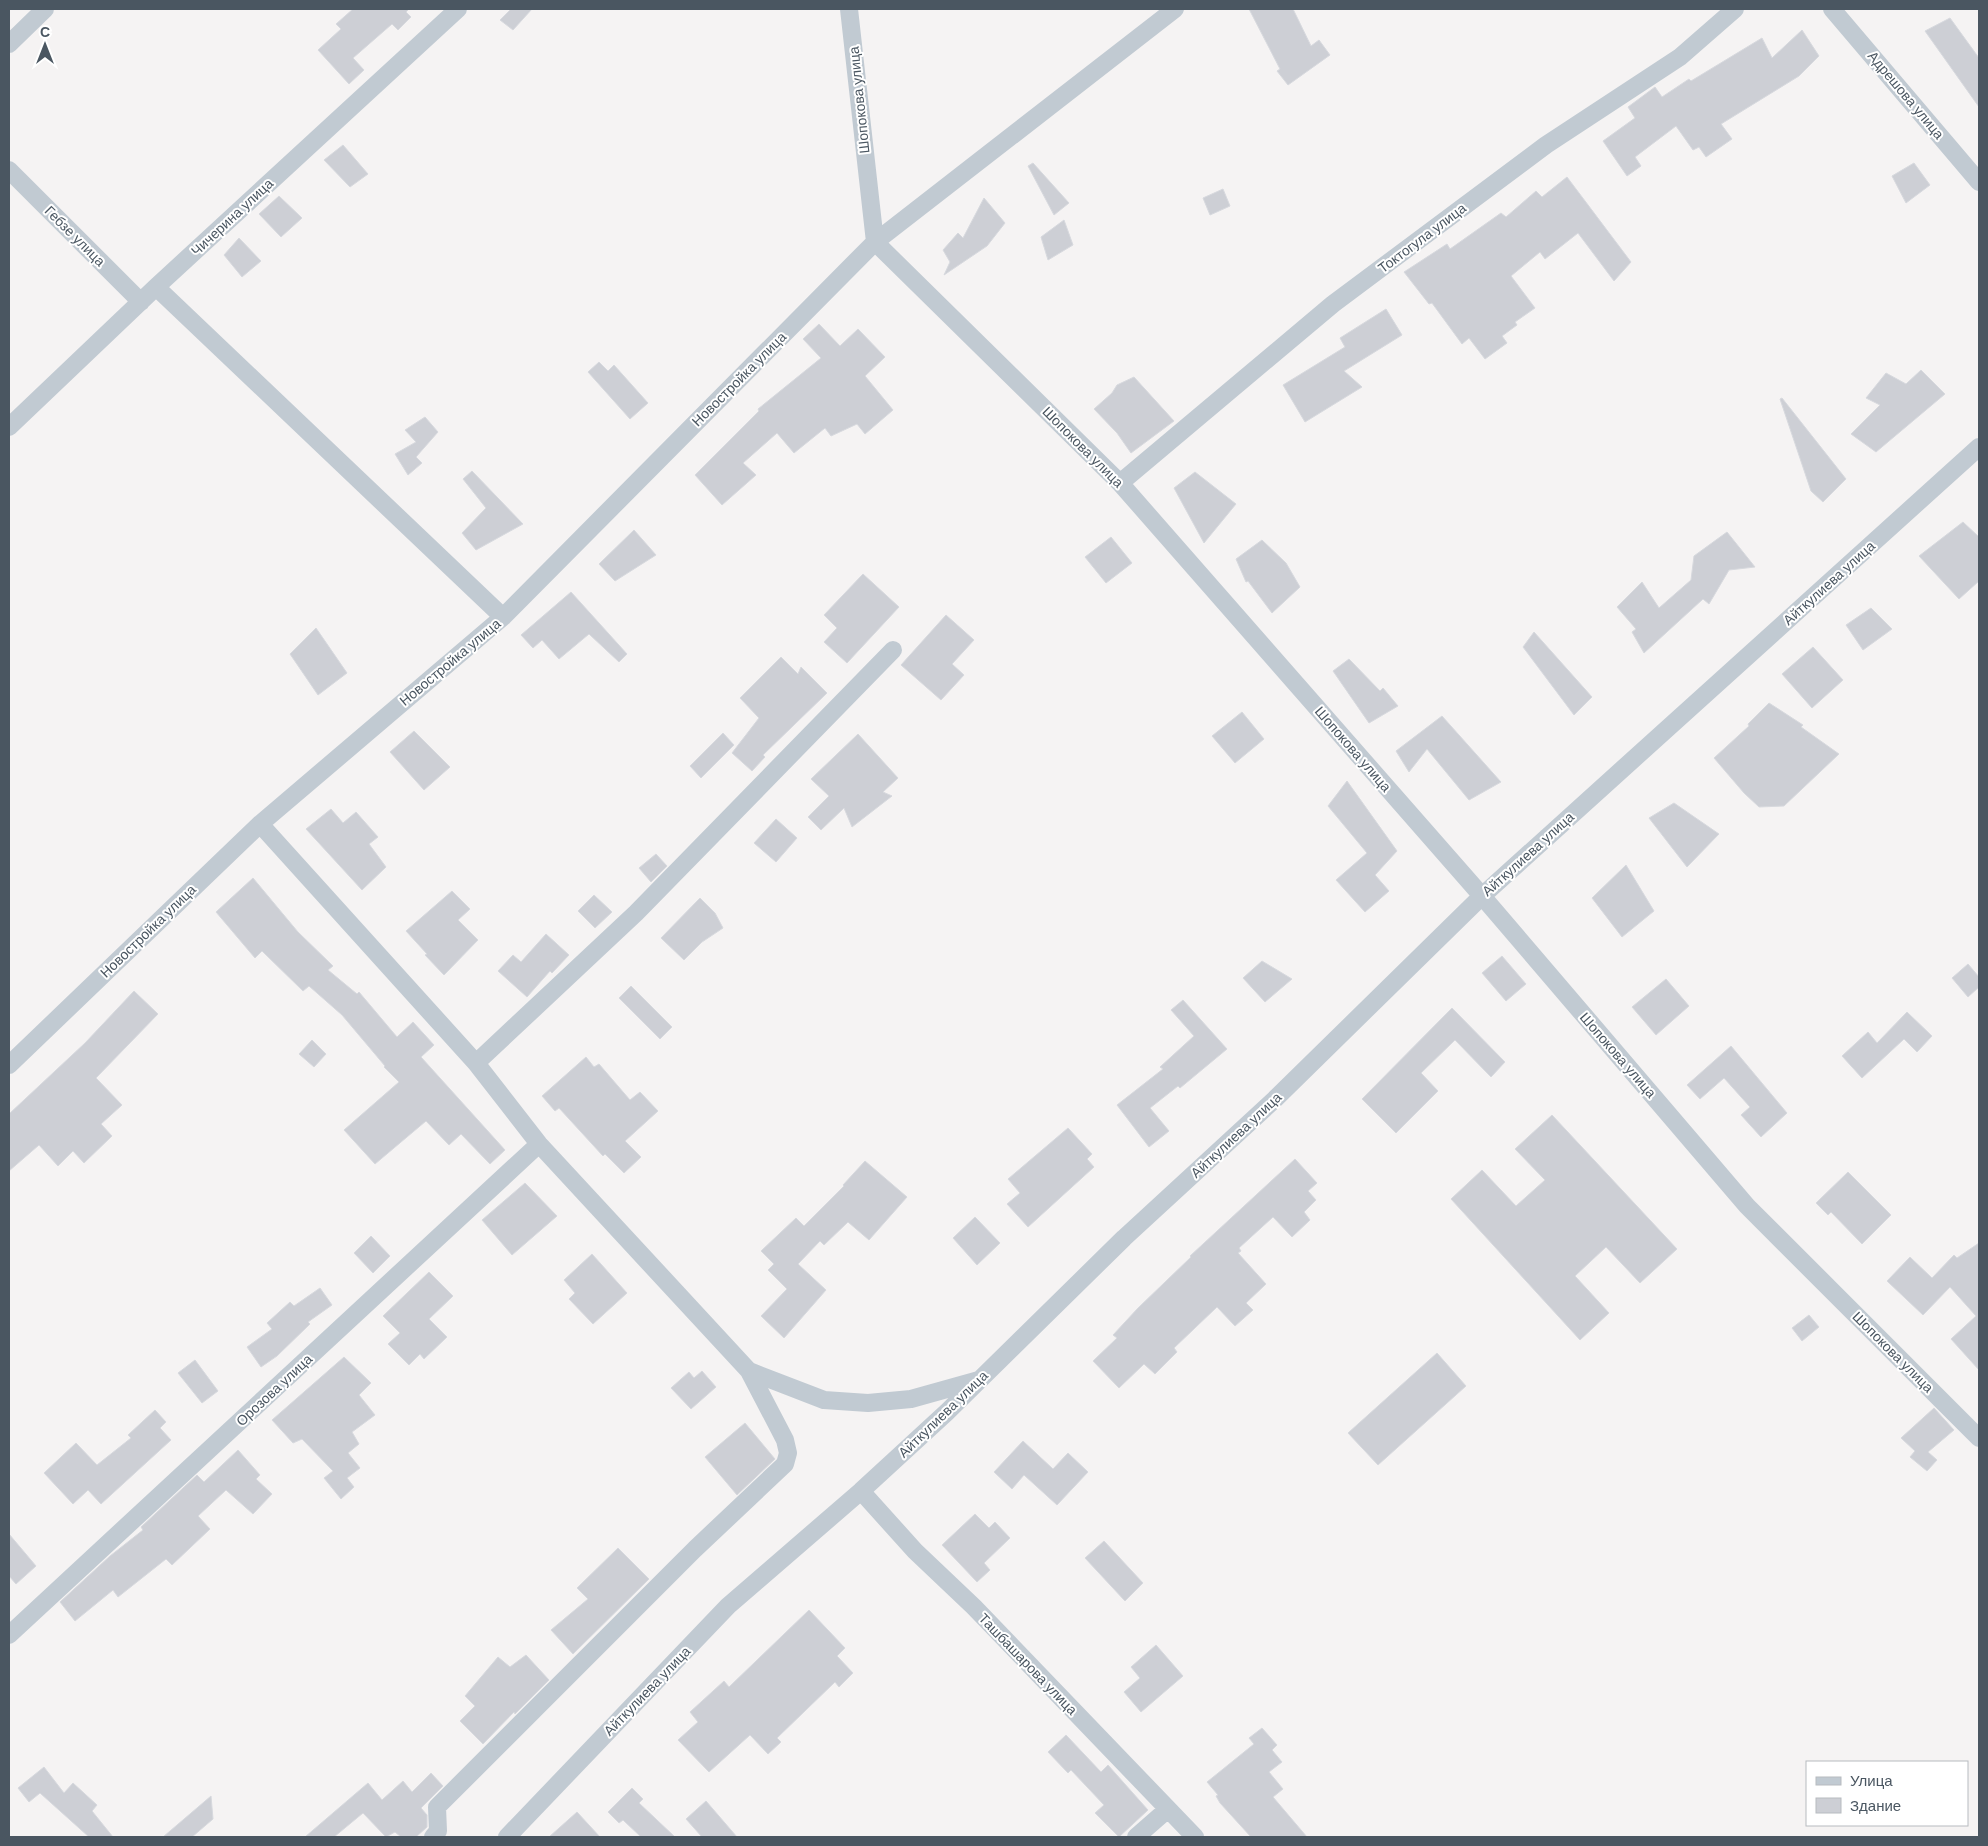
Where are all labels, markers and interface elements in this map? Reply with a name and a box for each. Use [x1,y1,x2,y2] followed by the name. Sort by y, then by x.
[20,20,70,70] north arrow
[40,24,50,40] text: С
[845,46,873,154] street label: Шопокова улица
[1865,48,1947,142] street label: Адрешова улица
[188,175,276,259] street label: Чичерина улица
[1375,200,1469,276] street label: Токтогула улица
[42,203,109,270] street label: Гебзе улица
[689,329,789,429] street label: Новостройка улица
[1039,403,1127,491] street label: Шопокова улица
[1780,538,1878,628] street label: Айткулиева улица
[396,615,504,709] street label: Новостройка улица
[1312,703,1394,795] street label: Шопокова улица
[1479,809,1577,899] street label: Айткулиева улица
[97,881,199,981] street label: Новостройка улица
[1577,1009,1659,1101] street label: Шопокова улица
[1187,1089,1285,1181] street label: Айткулиева улица
[1849,1308,1937,1396] street label: Шопокова улица
[233,1351,315,1429] street label: Орозова улица
[895,1367,991,1461] street label: Айткулиева улица
[976,1610,1081,1718] street label: Ташбашарова улица
[600,1643,694,1739] street label: Айткулиева улица
[1806,1761,1968,1826] legend
[1850,1772,1893,1789] text: Улица
[1850,1797,1901,1814] text: Здание

